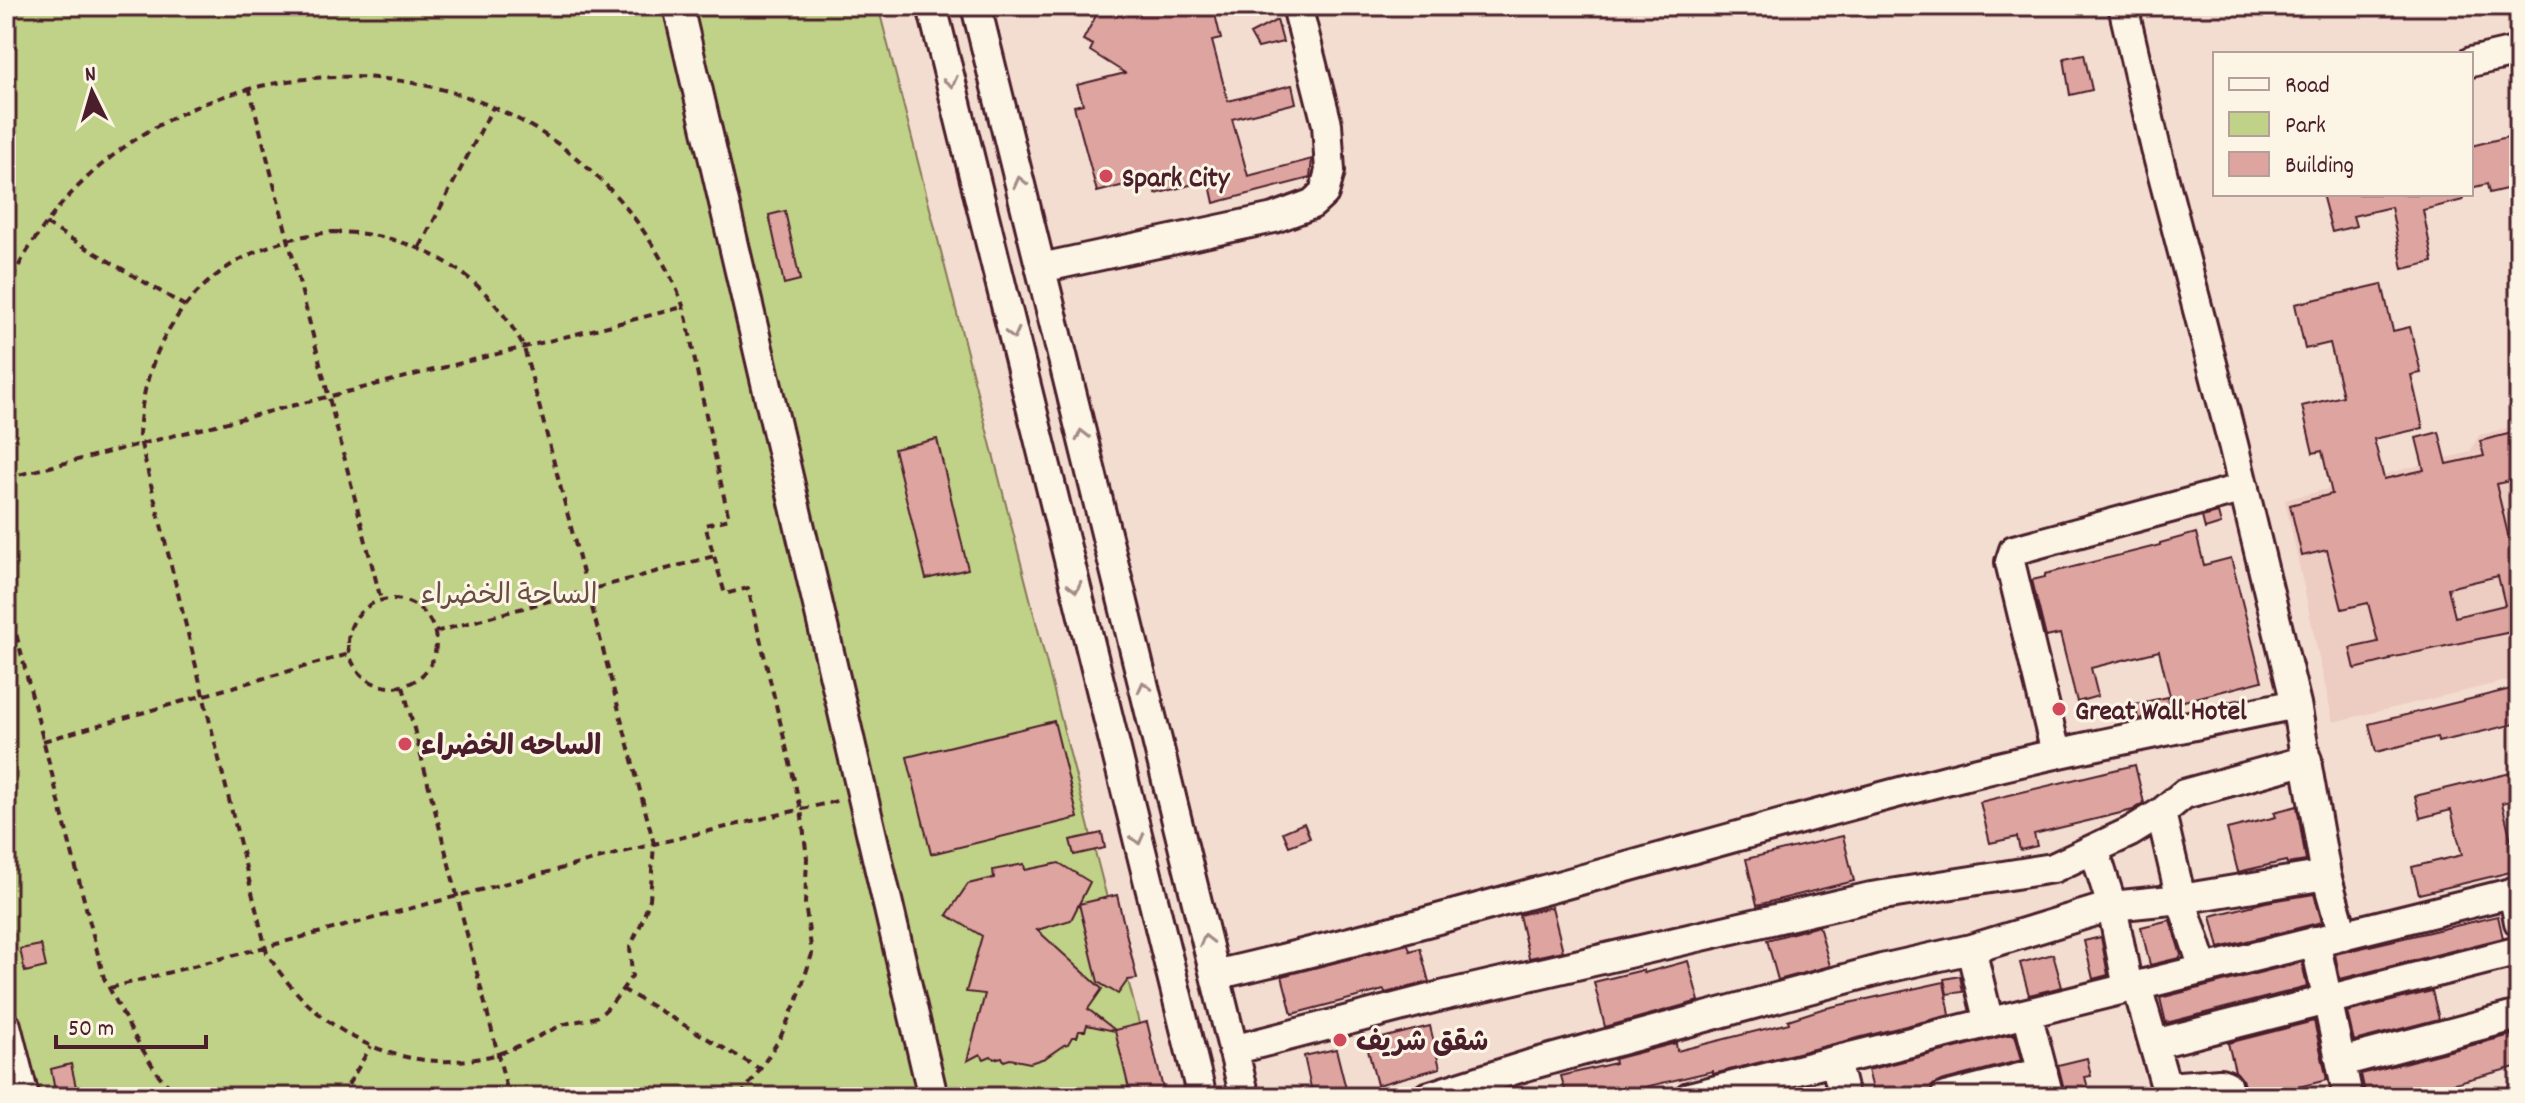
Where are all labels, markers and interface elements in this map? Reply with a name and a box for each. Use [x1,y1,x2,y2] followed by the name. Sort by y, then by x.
[52,52,132,132] north arrow
[2213,52,2473,196] legend
[84,60,97,91] text: N
[2285,70,2330,104] text: Road
[941,74,958,88] one-way arrow
[2285,110,2326,144] text: Park
[2285,150,2354,184] text: Building
[1122,161,1231,201] place label: Spark City
[1097,167,1115,185] marker: Spark City
[1012,176,1029,190] one-way arrow
[1004,327,1021,341] one-way arrow
[1074,428,1091,442] one-way arrow
[421,578,597,618] park label: الساحة الخضراء
[1066,579,1083,593] one-way arrow
[1136,681,1153,695] one-way arrow
[2075,694,2247,734] place label: Great Wall Hotel
[2050,700,2068,718] marker: Great Wall Hotel
[421,729,601,769] place label: الساحه الخضراء
[396,735,414,753] marker: الساحه الخضراء
[1128,832,1145,845] one-way arrow
[1199,933,1216,947] one-way arrow
[56,999,206,1049] scale bar
[68,1013,114,1047] text: 50 m
[1356,1025,1489,1065] place label: شقق شريف
[1331,1031,1349,1049] marker: شقق شريف

